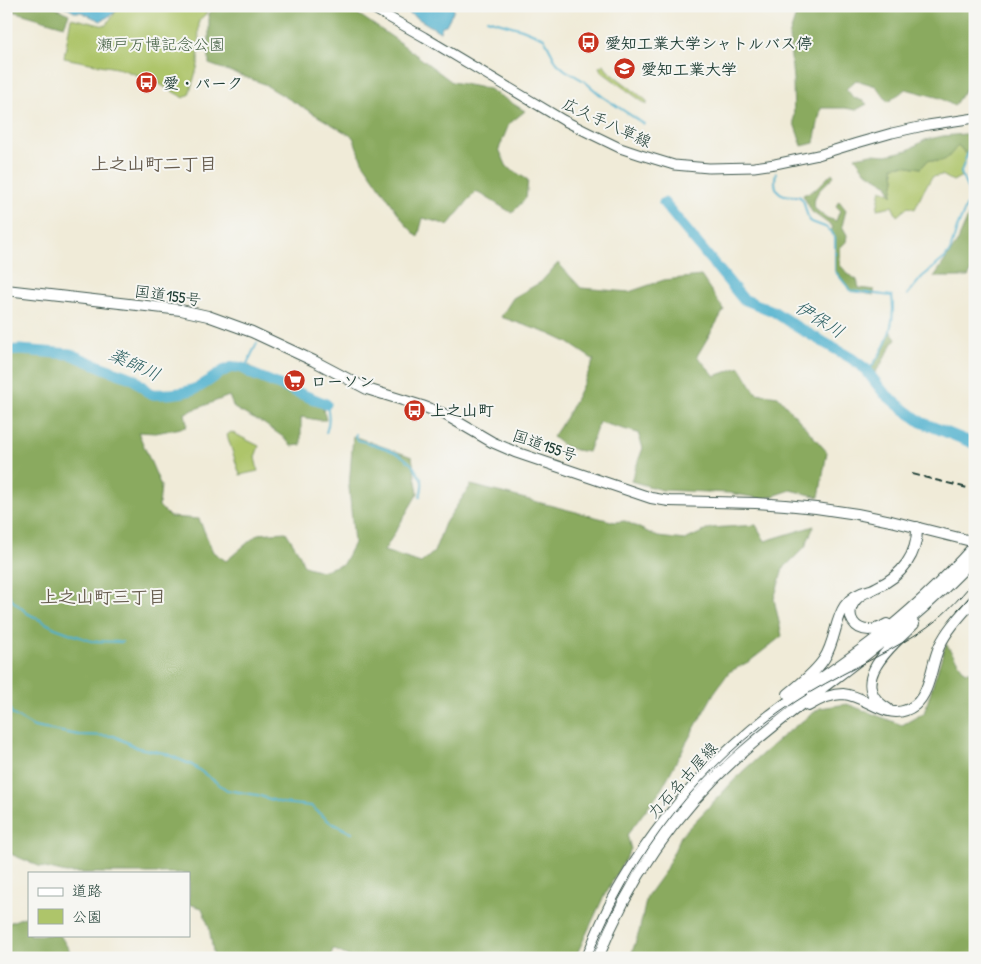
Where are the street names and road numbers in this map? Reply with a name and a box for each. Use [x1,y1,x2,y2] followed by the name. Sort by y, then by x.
[559,92,655,152] street label: 広久手八草線
[133,279,203,311] street label: 国道155号
[510,424,580,466] street label: 国道155号
[642,737,722,823] street label: 力石名古屋線

